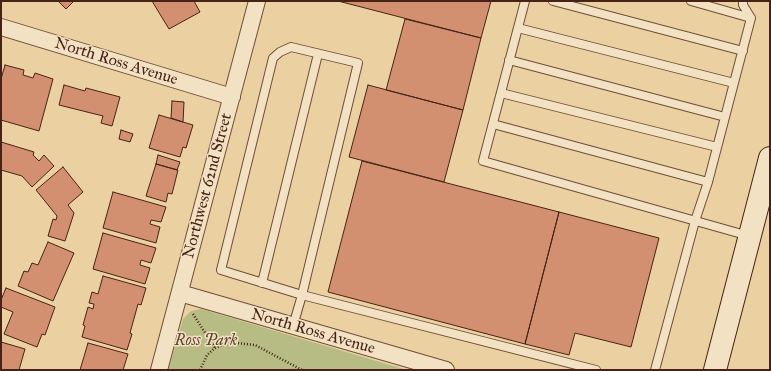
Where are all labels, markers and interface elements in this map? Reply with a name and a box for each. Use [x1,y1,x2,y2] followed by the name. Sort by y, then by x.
[52,34,180,90] street label: North Ross Avenue
[179,111,237,261] street label: Northwest 62nd Street
[249,305,377,359] street label: North Ross Avenue
[175,331,237,351] park label: Ross Park

